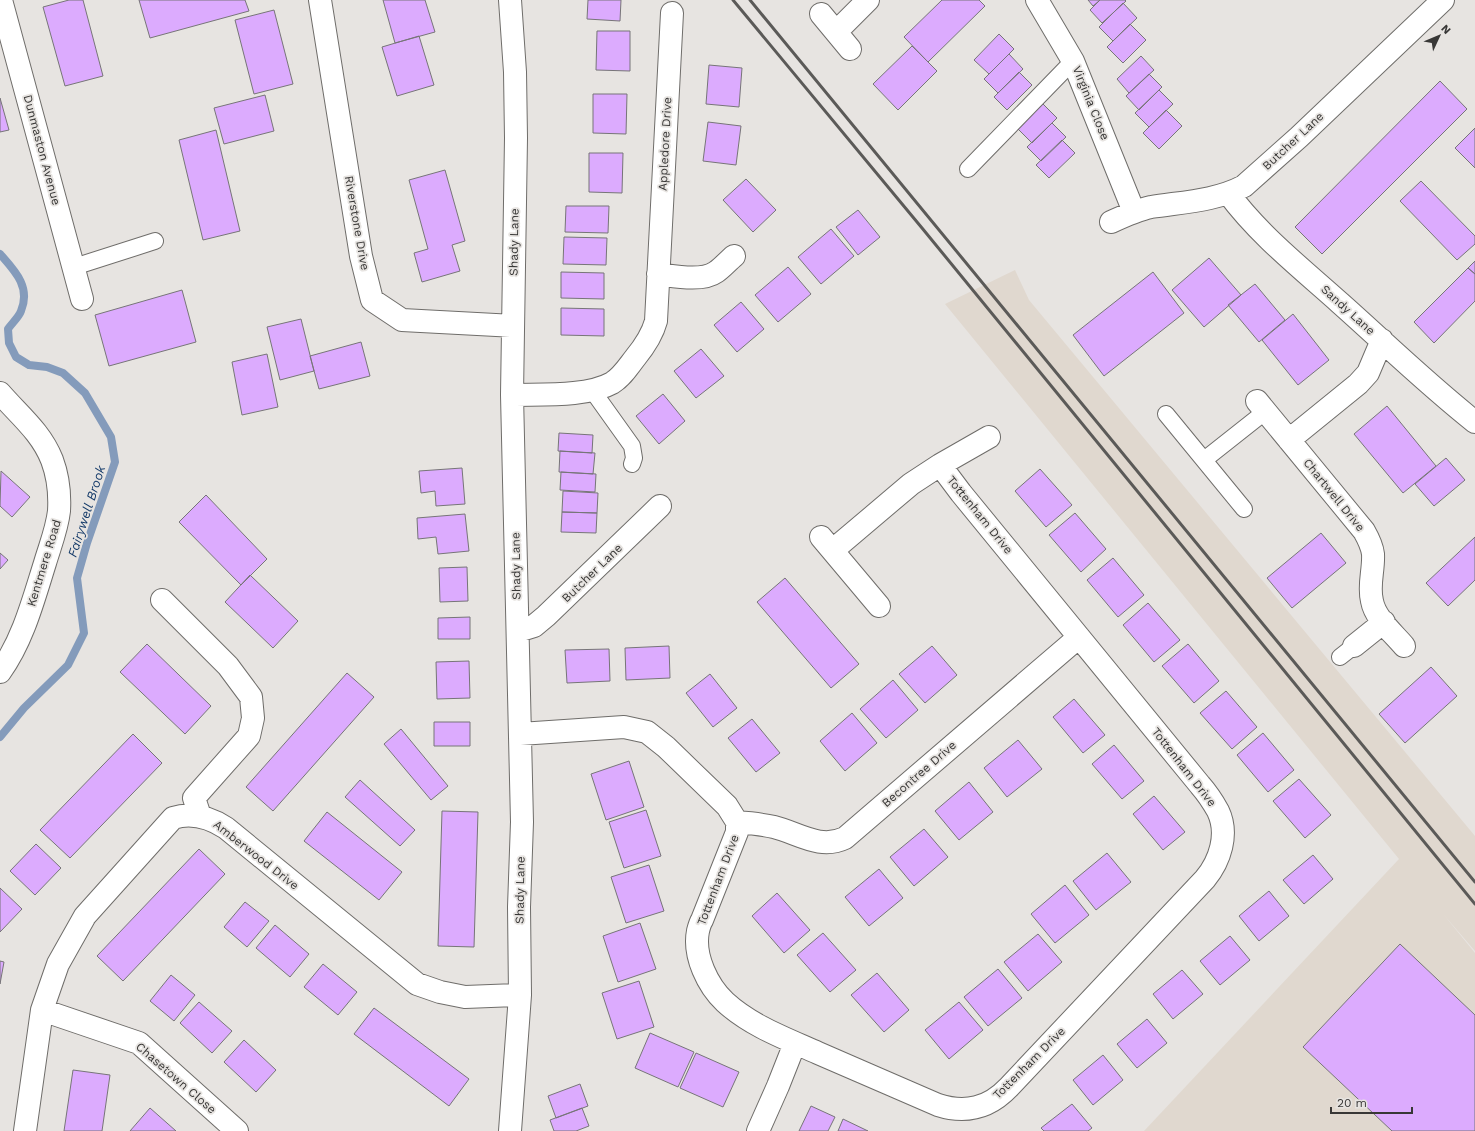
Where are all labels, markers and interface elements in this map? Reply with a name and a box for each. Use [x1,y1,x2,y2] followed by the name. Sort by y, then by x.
[1419,16,1459,56] north arrow
[1438,22,1453,37] text: N
[1070,64,1112,142] street label: Virginia Close
[21,93,64,207] street label: Dunmaston Avenue
[656,97,674,191] street label: Appledore Drive
[1260,109,1326,173] street label: Butcher Lane
[342,175,372,271] street label: Riverstone Drive
[506,208,522,276] street label: Shady Lane
[1318,282,1378,338] street label: Sandy Lane
[1300,456,1368,534] street label: Chartwell Drive
[65,463,109,559] water label: Fairywell Brook
[944,473,1016,557] street label: Tottenham Drive
[24,518,64,608] street label: Kentmere Road
[508,532,524,600] street label: Shady Lane
[559,541,625,605] street label: Butcher Lane
[1149,725,1219,809] street label: Tottenham Drive
[879,738,959,810] street label: Becontree Drive
[211,817,302,893] street label: Amberwood Drive
[694,832,742,927] street label: Tottenham Drive
[512,856,528,924] street label: Shady Lane
[990,1024,1068,1102] street label: Tottenham Drive
[133,1039,219,1117] street label: Chasetown Close
[1331,1089,1412,1115] scale bar
[1337,1096,1367,1110] text: 20 m

